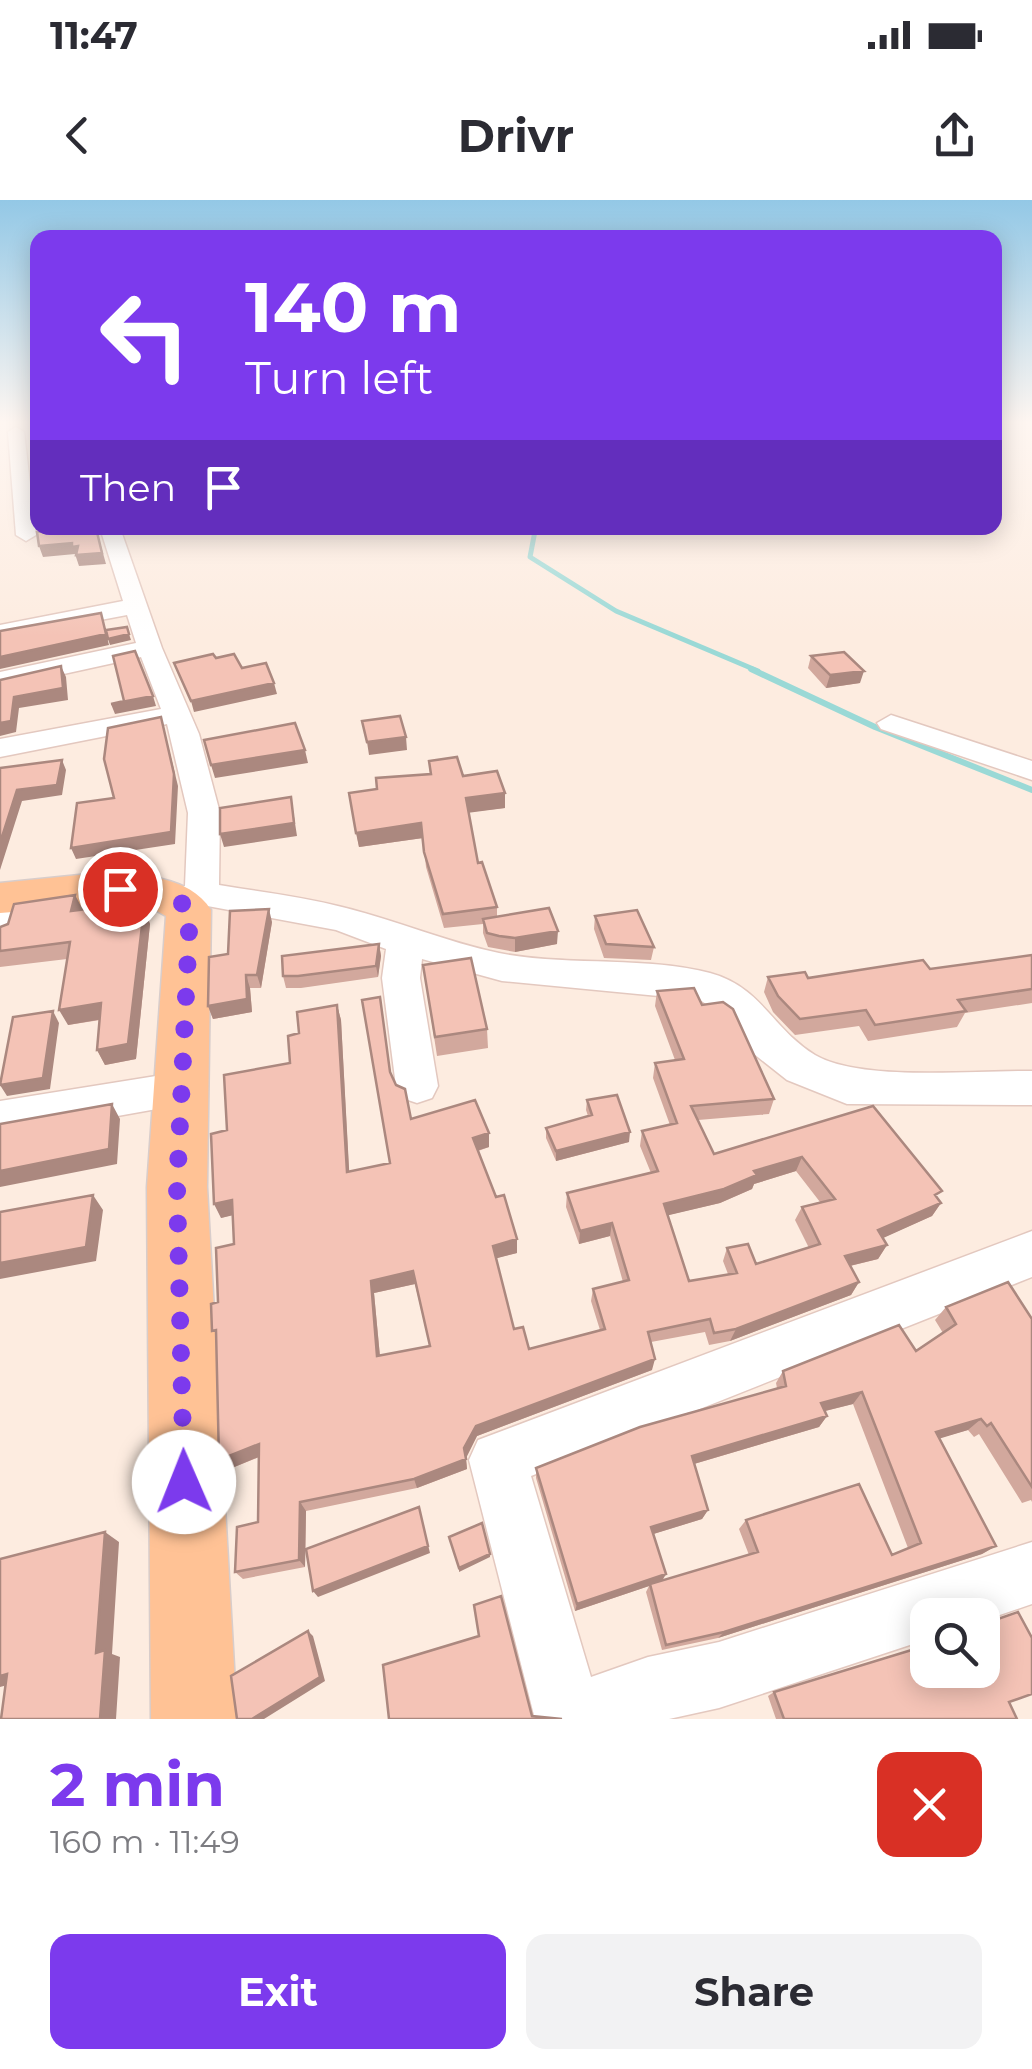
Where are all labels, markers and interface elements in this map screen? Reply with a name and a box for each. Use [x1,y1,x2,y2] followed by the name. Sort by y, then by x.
[50,12,138,59] text: 11:47
[50,108,105,163] icon: back
[458,108,574,163] text: Drivr
[927,108,982,163] icon: share
[245,264,461,350] text: 140 m
[80,270,210,400] icon: left
[245,350,433,405] text: Turn left
[196,460,251,515] icon: arrive
[80,464,176,511] text: Then
[78,847,163,932] pin
[93,862,148,917] icon: arrive
[132,1430,236,1534] position arrow
[910,1598,1000,1688] map controls
[910,1598,1000,1688] button: search
[50,1748,225,1821] text: 2 min
[877,1752,982,1857] button: close
[50,1822,240,1861] text: 160 m · 11:49
[50,1934,506,2049] button: Exit
[526,1934,982,2049] button: Share

